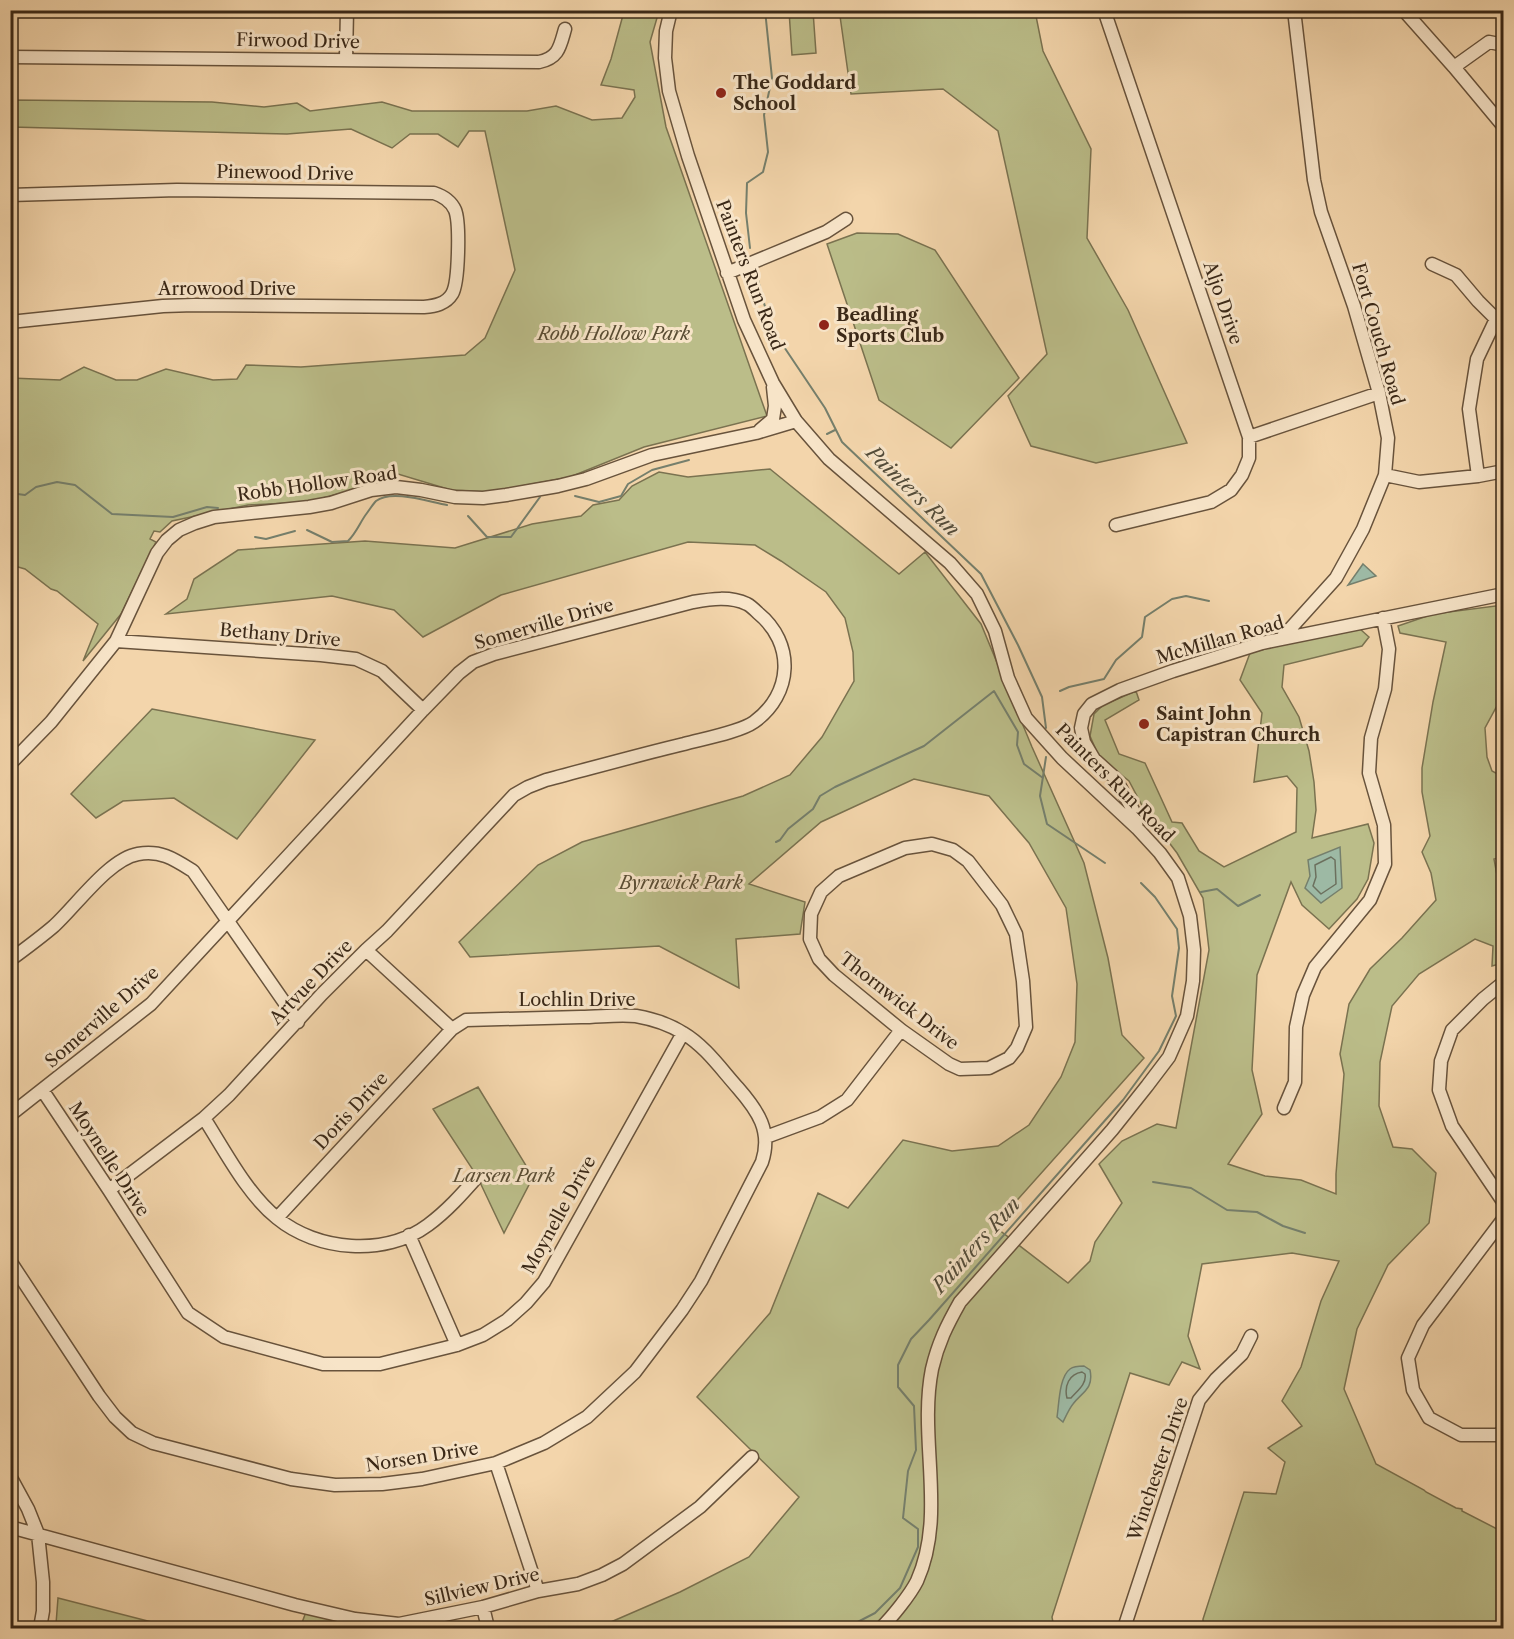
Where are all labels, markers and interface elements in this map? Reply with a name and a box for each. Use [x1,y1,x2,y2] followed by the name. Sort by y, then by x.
[236,29,360,53] street label: Firwood Drive
[733,72,856,115] place label: The Goddard School
[714,86,728,100] marker: The Goddard School
[216,161,354,185] street label: Pinewood Drive
[711,197,789,353] street label: Painters Run Road
[1198,258,1247,347] street label: Aljo Drive
[1347,260,1409,408] street label: Fort Couch Road
[157,278,296,300] street label: Arrowood Drive
[836,304,945,347] place label: Beadling Sports Club
[817,318,831,332] marker: Beadling Sports Club
[536,323,691,345] park label: Robb Hollow Park
[860,439,965,541] water label: Painters Run
[236,462,399,506] street label: Robb Hollow Road
[472,594,616,654] street label: Somerville Drive
[1154,611,1286,669] street label: McMillan Road
[218,619,342,651] street label: Bethany Drive
[1156,703,1321,746] place label: Saint John Capistran Church
[1137,717,1151,731] marker: Saint John Capistran Church
[1051,719,1179,847] street label: Painters Run Road
[617,872,743,894] park label: Byrnwick Park
[264,935,357,1030] street label: Artvue Drive
[835,948,963,1054] street label: Thornwick Drive
[41,962,163,1072] street label: Somerville Drive
[518,989,636,1011] street label: Lochlin Drive
[310,1068,392,1154] street label: Doris Drive
[64,1098,154,1220] street label: Moynelle Drive
[517,1152,601,1278] street label: Moynelle Drive
[451,1165,555,1187] park label: Larsen Park
[926,1192,1025,1299] water label: Painters Run
[1123,1394,1193,1545] street label: Winchester Drive
[364,1437,480,1477] street label: Norsen Drive
[422,1563,542,1611] street label: Sillview Drive

